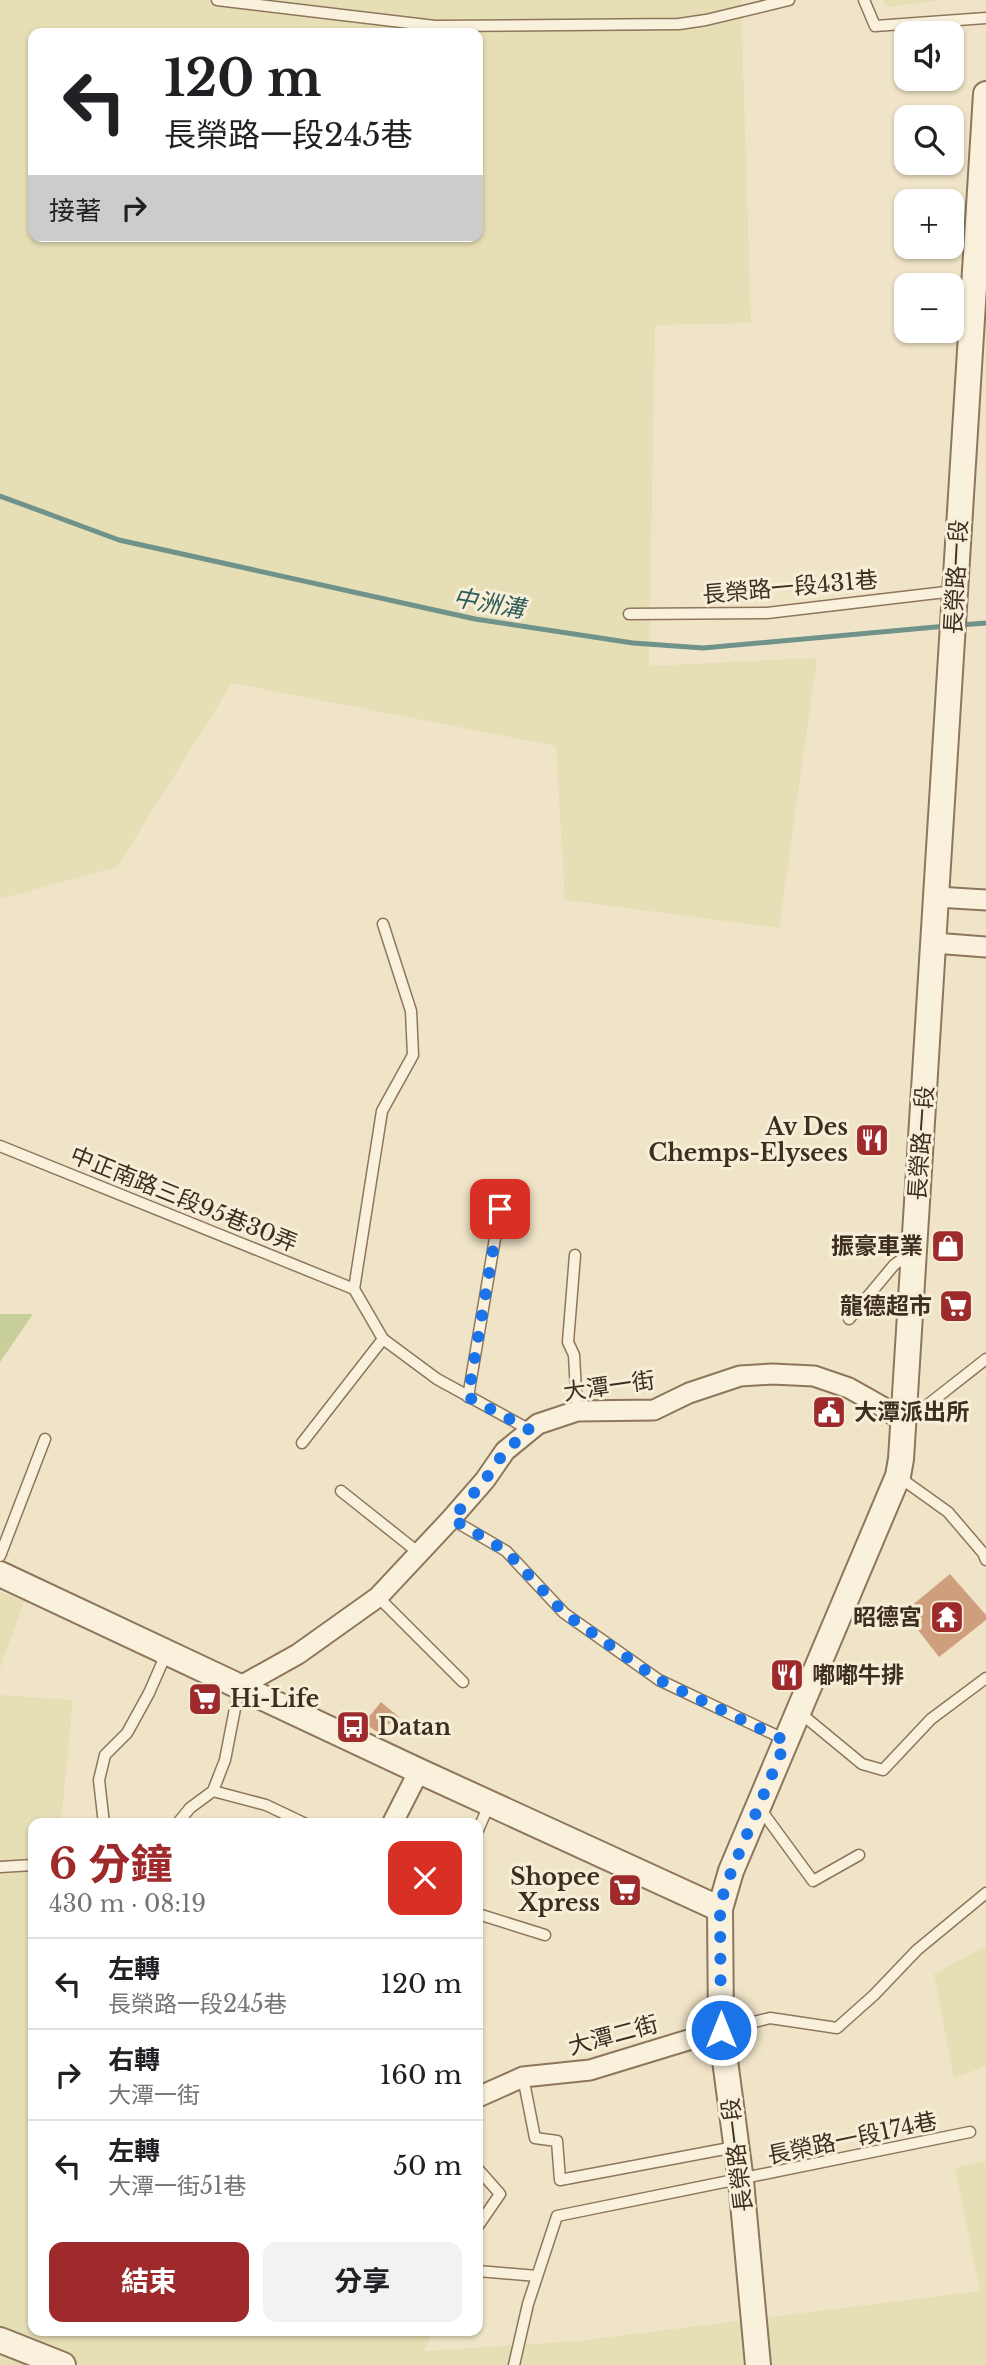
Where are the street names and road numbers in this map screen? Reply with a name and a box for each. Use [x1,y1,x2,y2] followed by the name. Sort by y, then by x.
[939,519,973,635] street label: 長榮路一段
[701,565,879,609] street label: 長榮路一段431巷
[903,1085,939,1201] street label: 長榮路一段
[66,1141,302,1257] street label: 中正南路三段95巷30弄
[561,1366,657,1406] street label: 大潭一街
[565,2010,661,2060] street label: 大潭二街
[716,2096,758,2214] street label: 長榮路一段
[765,2106,939,2170] street label: 長榮路一段174巷

